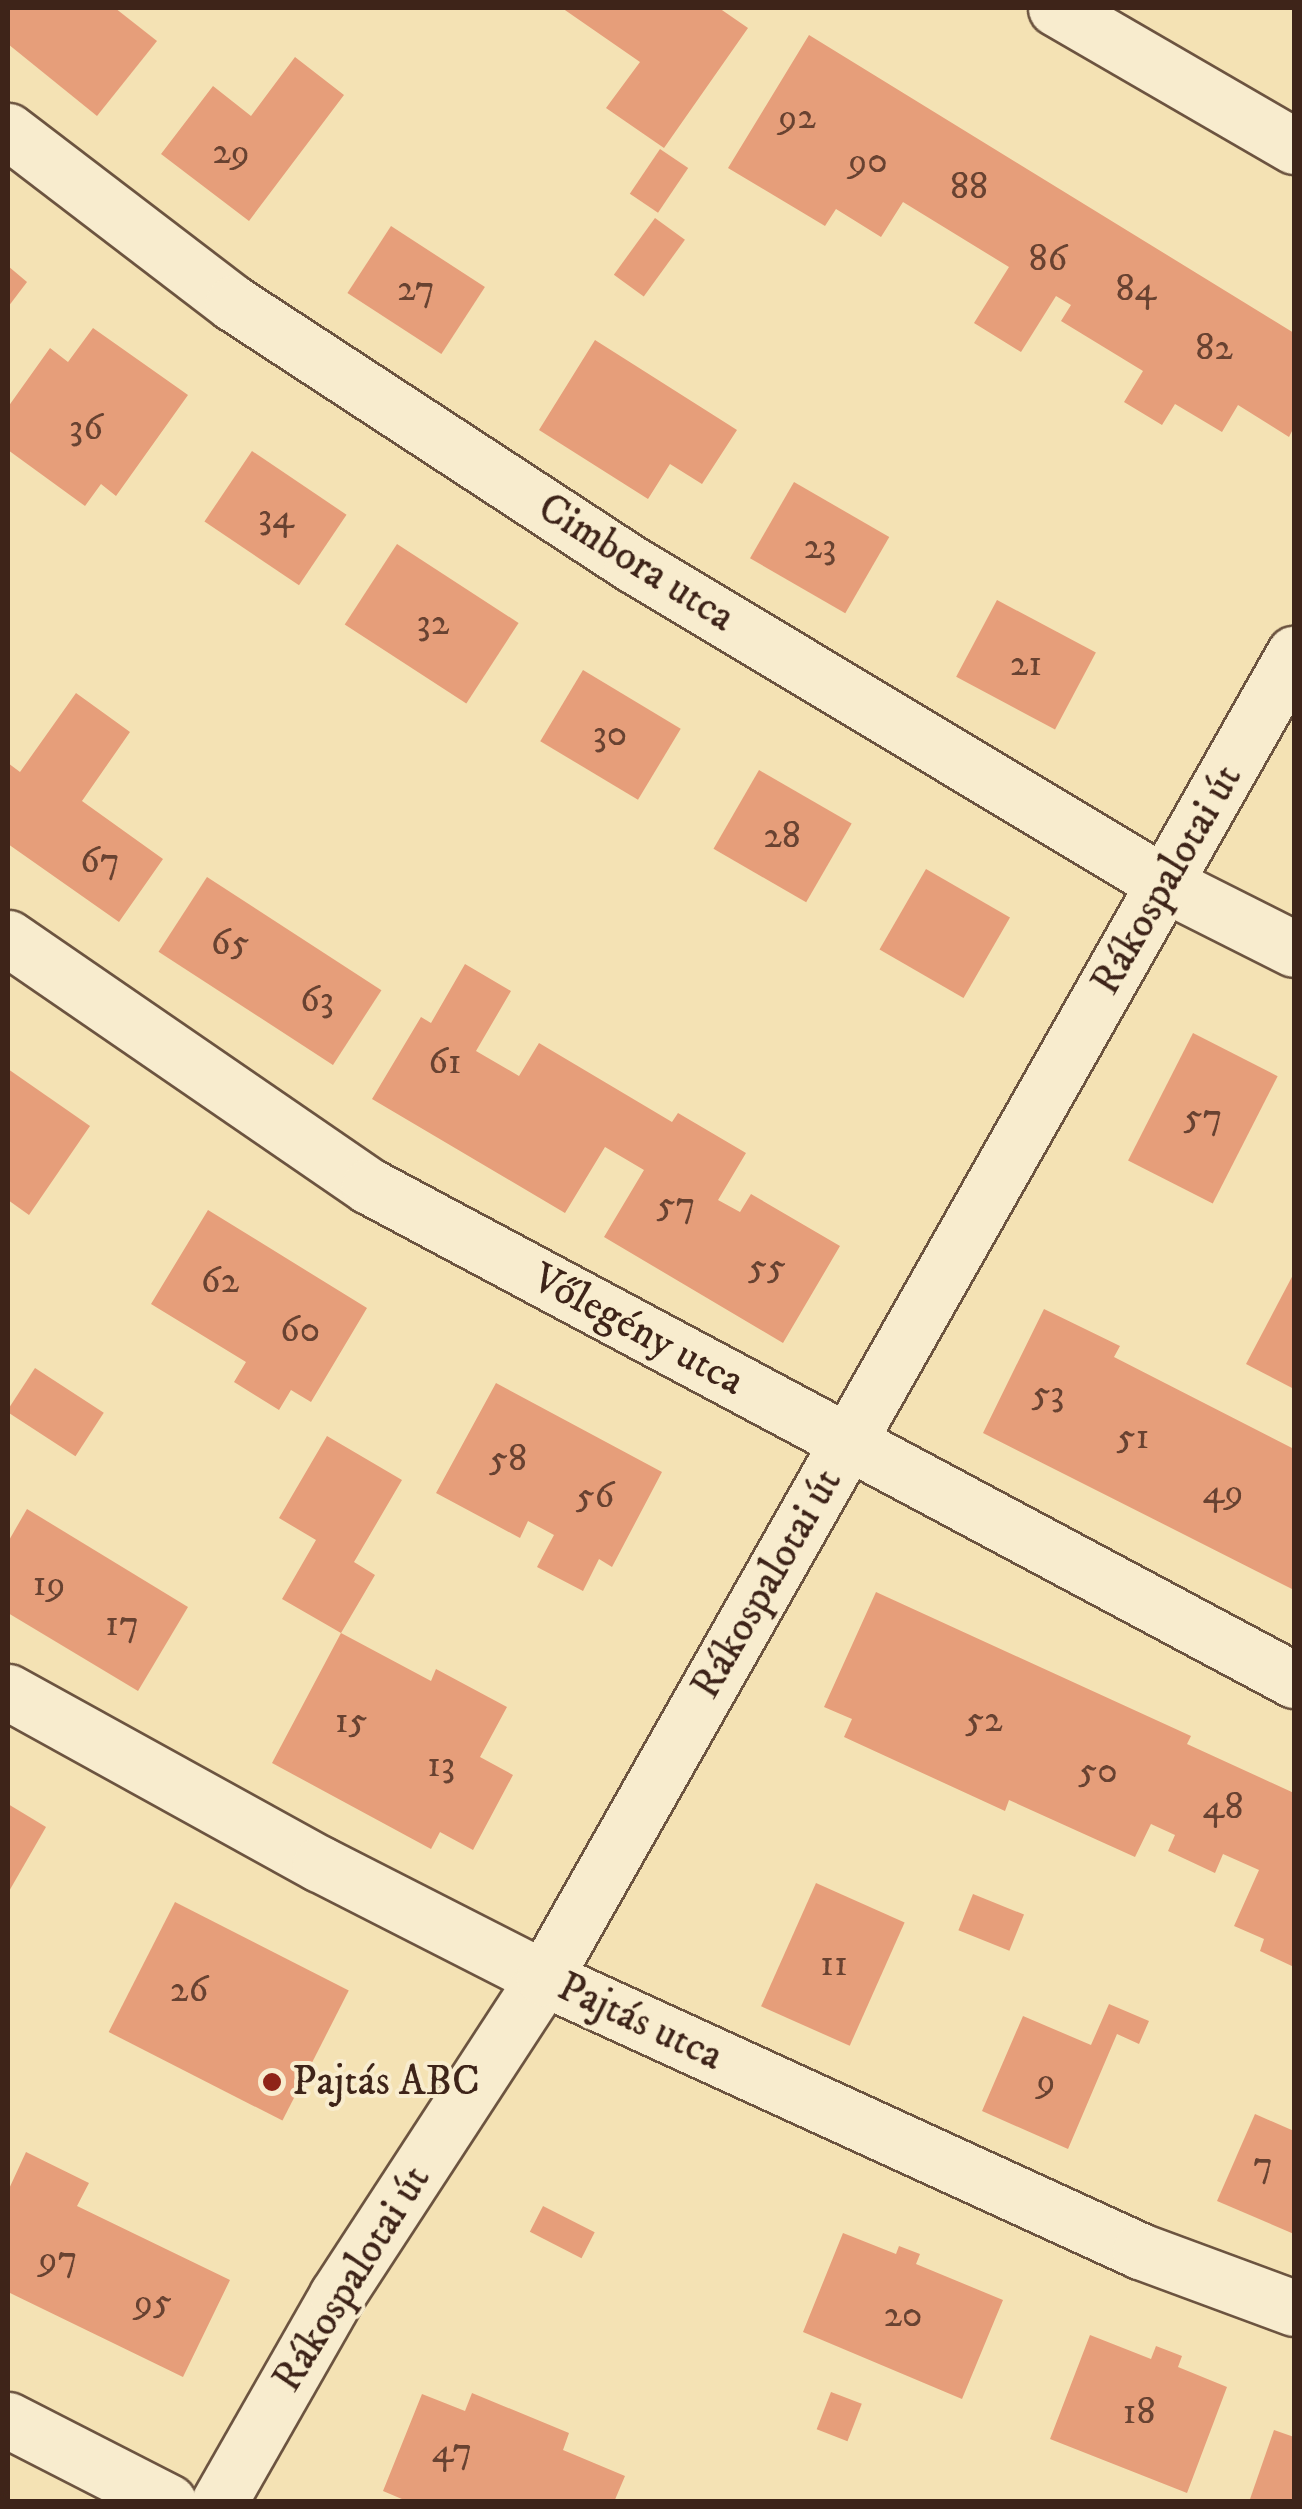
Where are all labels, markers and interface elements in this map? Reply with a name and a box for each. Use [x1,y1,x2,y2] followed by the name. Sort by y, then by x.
[778,95,816,141] house number: 92
[212,130,250,176] house number: 29
[848,139,888,185] house number: 90
[950,165,988,211] house number: 88
[1029,237,1067,283] house number: 86
[397,267,435,313] house number: 27
[1116,267,1156,313] house number: 84
[1195,326,1233,372] house number: 82
[69,406,103,452] house number: 36
[528,483,744,643] street label: Cimbora utca
[258,495,294,541] house number: 34
[804,525,836,571] house number: 23
[417,601,449,647] house number: 32
[1010,642,1042,688] house number: 21
[593,712,627,758] house number: 30
[1081,756,1253,1004] street label: Rákospalotai út
[763,814,801,860] house number: 28
[80,839,120,885] house number: 67
[211,921,249,967] house number: 65
[300,978,334,1024] house number: 63
[428,1040,462,1086] house number: 61
[1184,1095,1222,1141] house number: 57
[657,1183,695,1229] house number: 57
[748,1245,786,1291] house number: 55
[524,1253,752,1407] street label: Vőlegény utca
[201,1259,239,1305] house number: 62
[280,1308,320,1354] house number: 60
[1031,1372,1065,1418] house number: 53
[1117,1415,1149,1461] house number: 51
[489,1437,527,1483] house number: 58
[681,1460,853,1708] street label: Rákospalotai út
[1203,1470,1243,1516] house number: 49
[576,1474,614,1520] house number: 56
[33,1562,65,1608] house number: 19
[105,1602,139,1648] house number: 17
[965,1698,1003,1744] house number: 52
[335,1699,367,1745] house number: 15
[427,1743,455,1789] house number: 13
[1078,1749,1118,1795] house number: 50
[1203,1785,1243,1831] house number: 48
[820,1942,848,1988] house number: 11
[549,1962,731,2082] street label: Pajtás utca
[170,1968,208,2014] house number: 26
[292,2057,480,2107] place label: Pajtás ABC
[1037,2059,1055,2105] house number: 9
[261,2071,283,2093] marker: Pajtás ABC
[1253,2143,1273,2189] house number: 7
[262,2157,442,2401] street label: Rákospalotai út
[39,2237,77,2283] house number: 97
[134,2280,172,2326] house number: 95
[883,2293,923,2339] house number: 20
[1123,2390,1155,2436] house number: 18
[432,2429,472,2475] house number: 47

